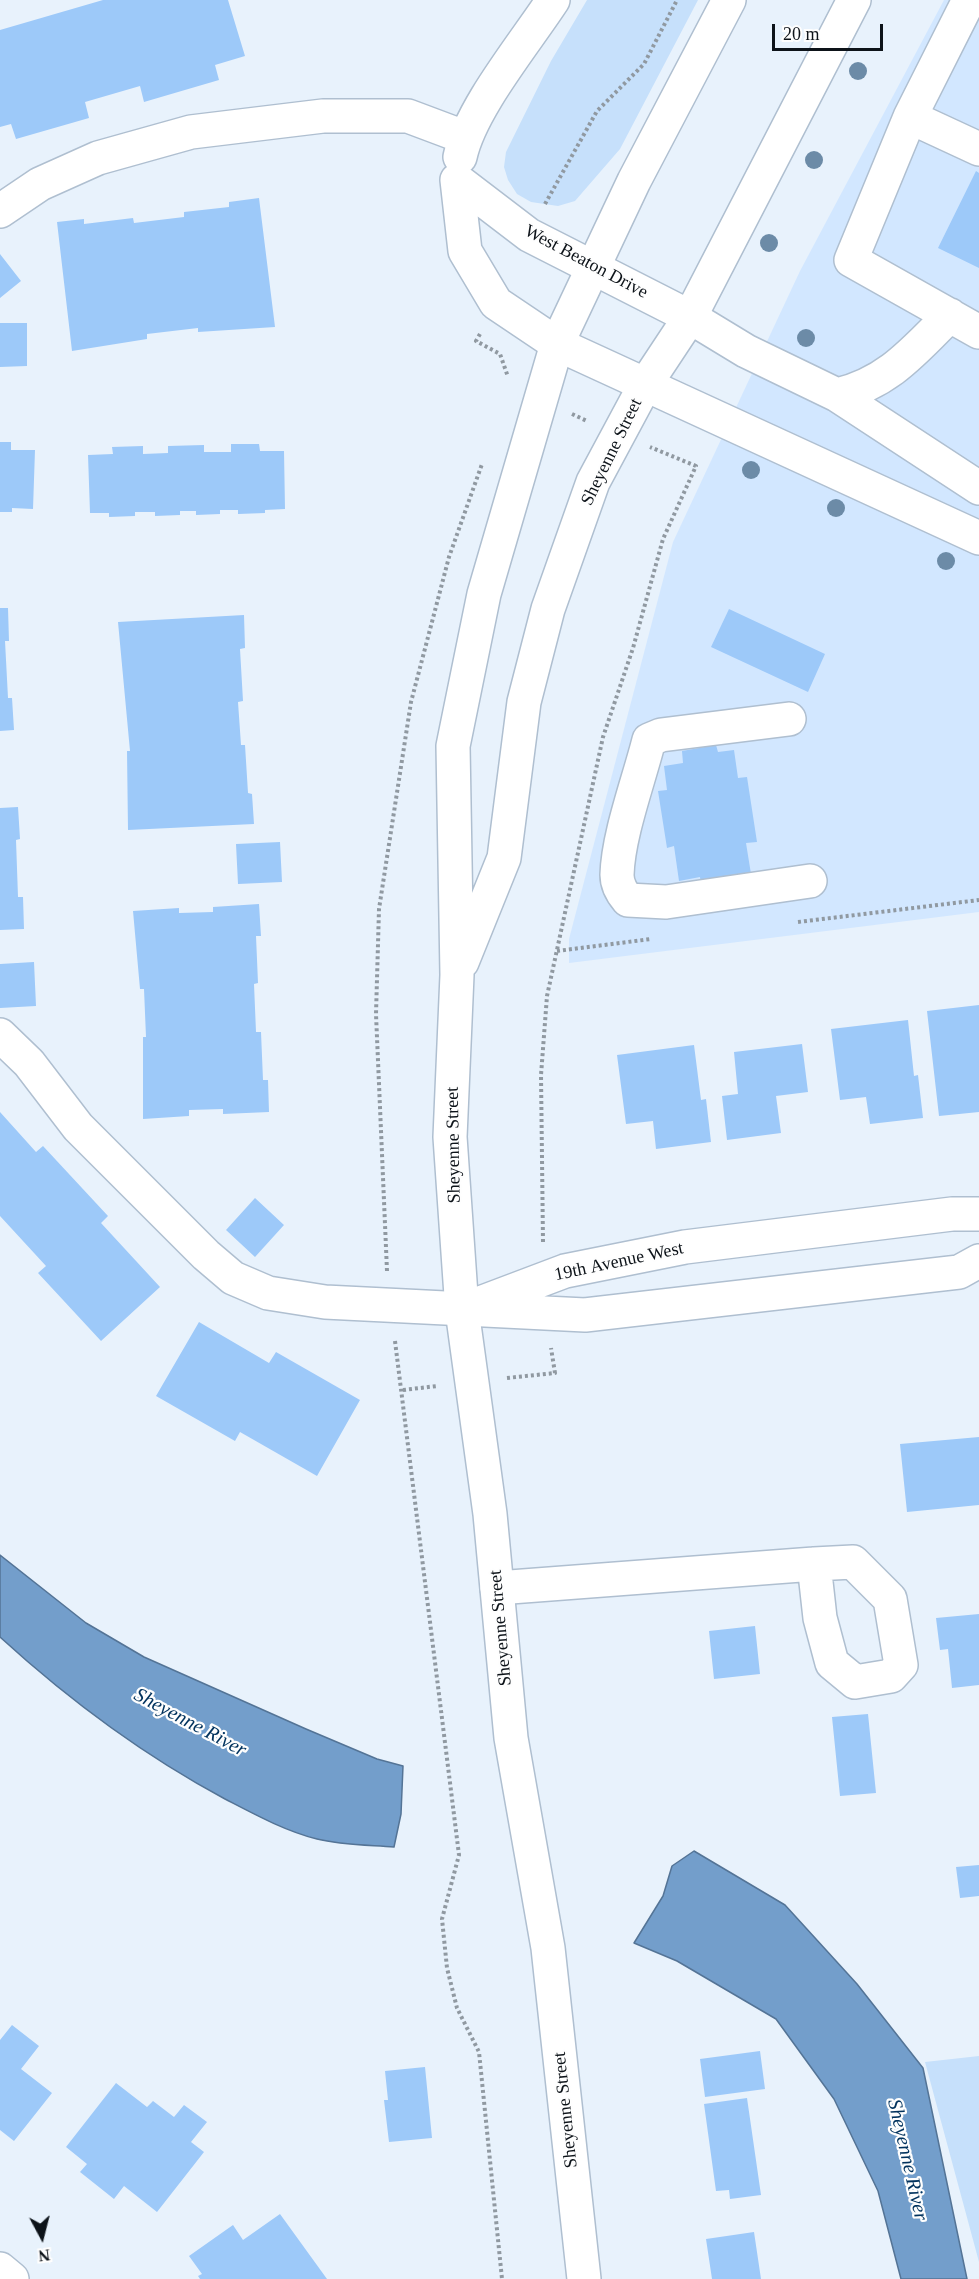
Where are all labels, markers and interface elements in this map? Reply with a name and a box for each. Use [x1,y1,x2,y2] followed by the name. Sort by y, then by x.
[775,12,886,50] scale bar
[783,24,820,44] text: 20 m
[521,220,651,304] street label: West Beaton Drive
[577,395,647,509] street label: Sheyenne Street
[442,1087,466,1203] street label: Sheyenne Street
[553,1238,685,1286] street label: 19th Avenue West
[485,1569,517,1687] street label: Sheyenne Street
[130,1683,250,1763] water label: Sheyenne River
[549,2051,583,2169] street label: Sheyenne Street
[881,2097,933,2223] water label: Sheyenne River
[12,2207,72,2267] north arrow
[37,2246,51,2265] text: N

